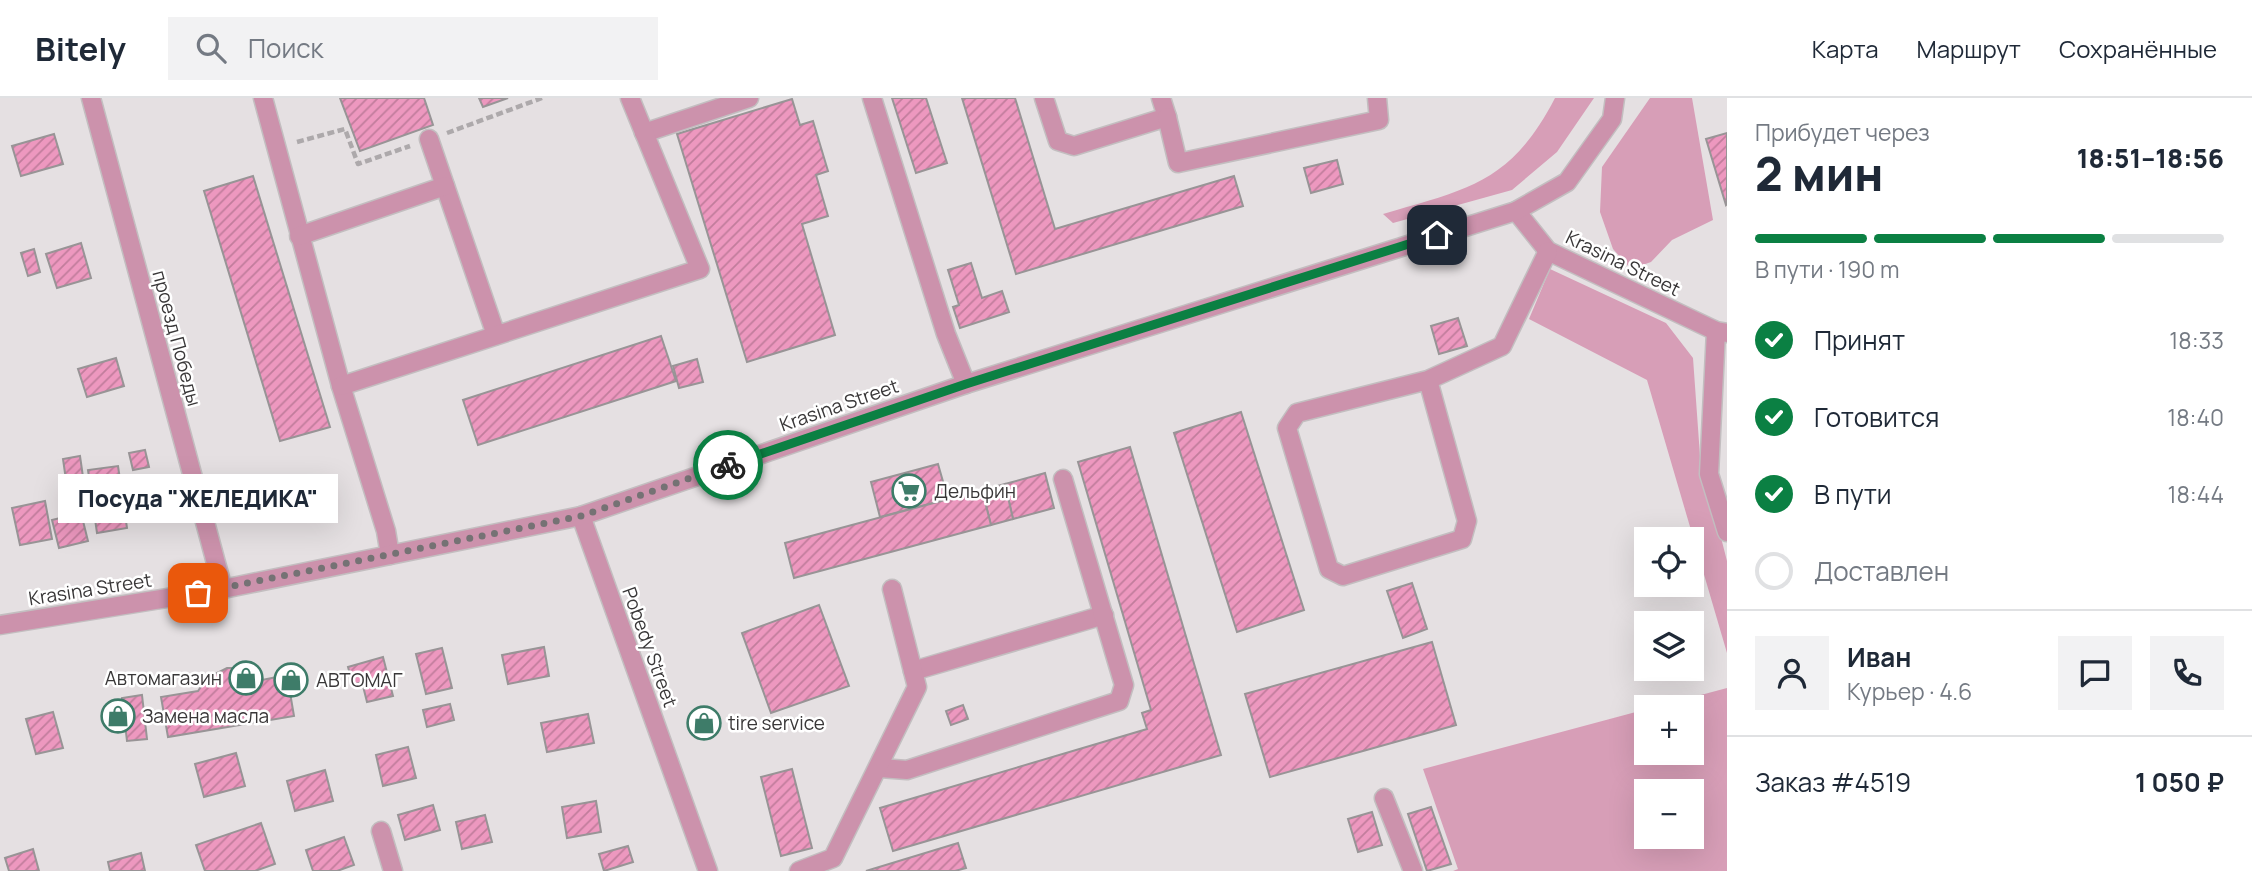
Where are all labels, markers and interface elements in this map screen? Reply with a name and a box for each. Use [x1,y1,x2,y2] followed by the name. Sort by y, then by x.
[168,17,658,80] search box
[35,26,126,71] text: Bitely
[192,29,230,67] icon: search
[248,30,324,66] text: Поиск
[1812,32,1879,65] text: Карта
[1917,32,2021,65] text: Маршрут
[2059,32,2217,65] text: Сохранённые
[1755,116,1930,148] text: Прибудет через
[2077,140,2224,176] text: 18:51–18:56
[1755,142,1883,205] text: 2 мин
[1407,205,1467,265] pin
[1418,216,1456,254] icon: home
[1562,224,1684,302] street label: Krasina Street
[1755,253,1899,285] text: В пути · 190 m
[146,267,208,409] street label: проезд Победы
[1755,321,1793,359] icon: check
[1814,322,1905,358] text: Принят
[2169,324,2224,356] text: 18:33
[776,372,902,438] street label: Krasina Street
[1755,398,1793,436] icon: check
[1814,399,1939,435] text: Готовится
[2167,401,2224,433] text: 18:40
[693,430,763,500] courier
[709,446,747,484] icon: bike
[890,472,928,510] supermarket icon: Дельфин
[58,474,338,523] callout: Посуда "ЖЕЛЕДИКА"
[1755,475,1793,513] icon: check
[1814,476,1892,512] text: В пути
[934,478,1016,504] place label: Дельфин
[2167,478,2224,510] text: 18:44
[78,482,318,514] text: Посуда "ЖЕЛЕДИКА"
[1634,527,1704,849] map controls
[1634,527,1704,597] button: locate
[1814,553,1949,589] text: Доставлен
[168,563,228,623] pin
[27,566,153,612] street label: Krasina Street
[179,574,217,612] icon: bag
[616,583,684,711] street label: Pobedy Street
[1634,611,1704,681] button: layers
[1755,636,1829,710] button: person
[2058,636,2132,710] button: chat
[2150,636,2224,710] button: phone
[1847,639,1911,675] text: Иван
[227,659,265,697] shop icon: Автомагазин
[272,661,310,699] shop icon: АВТОМАГ
[105,665,222,691] place label: Автомагазин
[316,667,402,693] place label: АВТОМАГ
[1847,675,1972,707] text: Курьер · 4.6
[1634,695,1704,765] button: +
[99,697,137,735] shop icon: Замена масла
[142,703,269,729] place label: Замена масла
[685,704,723,742] shop icon: tire service
[728,710,825,736] place label: tire service
[1755,764,1911,800] text: Заказ #4519
[2135,764,2224,800] text: 1 050 ₽
[1634,779,1704,849] button: −

